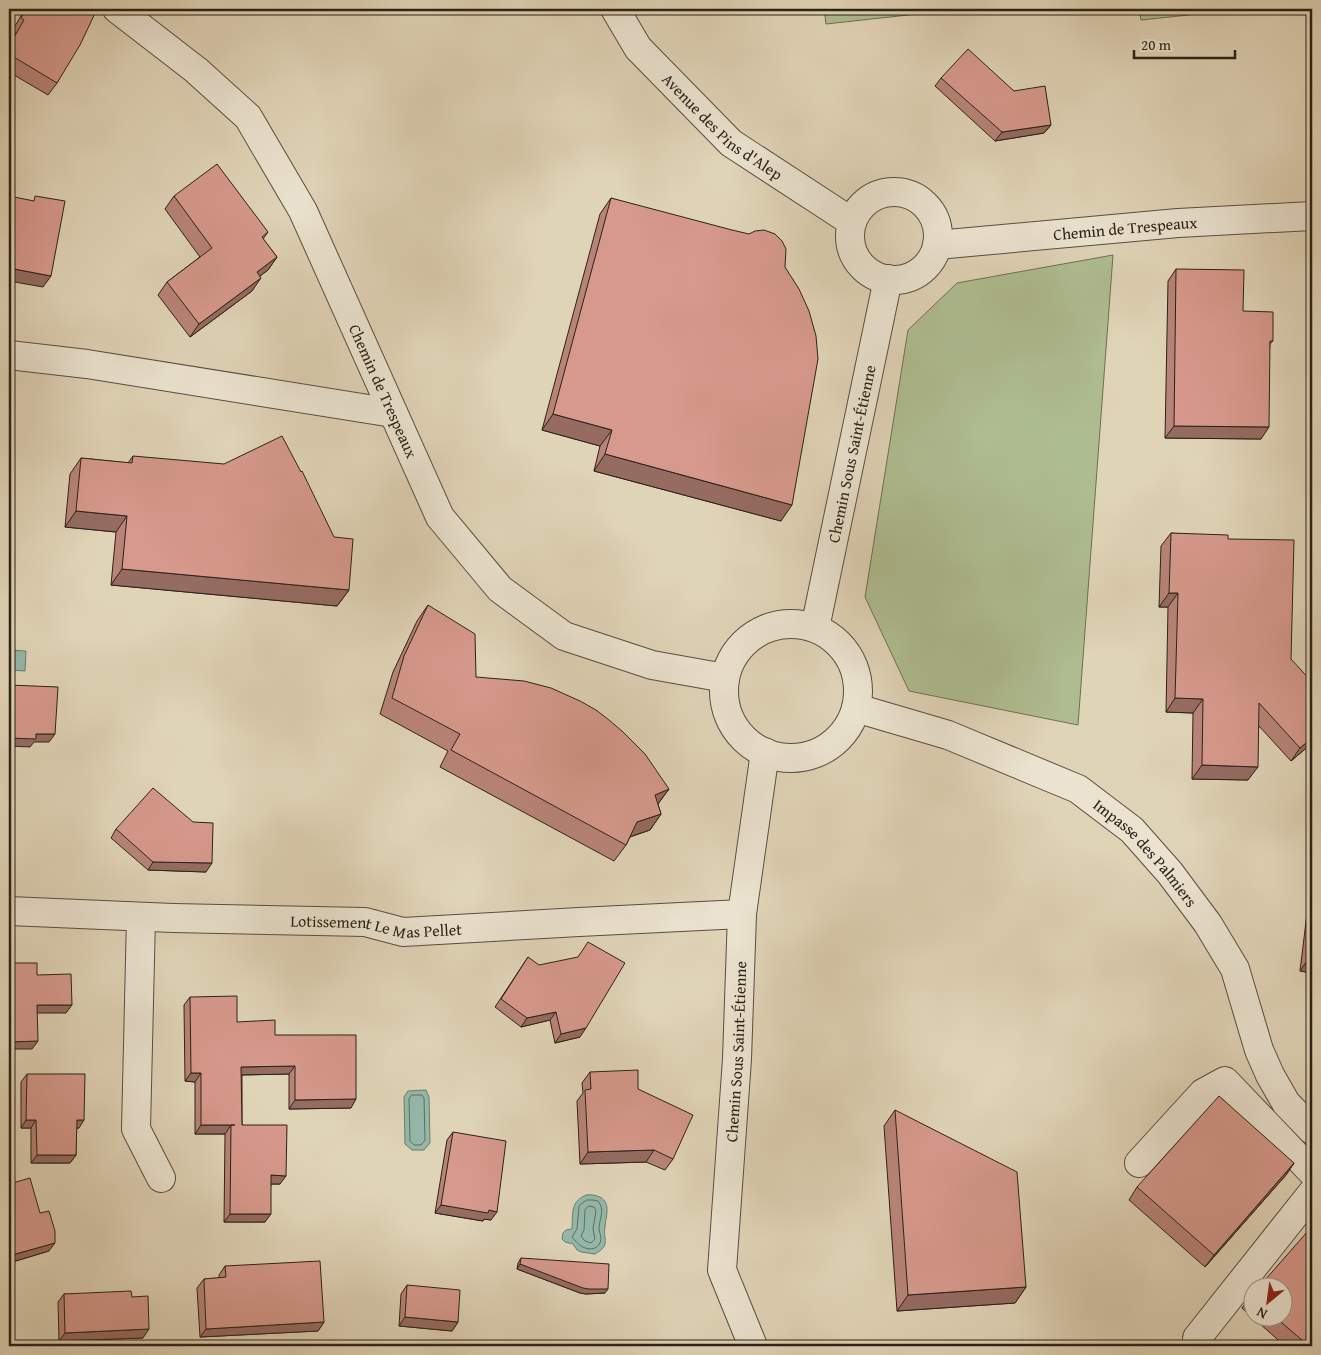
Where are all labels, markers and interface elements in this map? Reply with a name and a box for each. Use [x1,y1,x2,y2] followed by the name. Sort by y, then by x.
[1134,28,1235,60] scale bar
[1141,34,1172,55] text: 20 m
[657,67,788,186] street label: Avenue des Pins d'Alep
[1052,210,1199,246] street label: Chemin de Trespeaux
[343,320,424,463] street label: Chemin de Trespeaux
[821,363,882,545] street label: Chemin Sous Saint-Étienne
[1088,793,1203,912] street label: Impasse des Palmiers
[290,908,463,944] street label: Lotissement Le Mas Pellet
[719,961,752,1143] street label: Chemin Sous Saint-Étienne
[1244,1278,1294,1328] north arrow
[1252,1302,1271,1324] text: N

